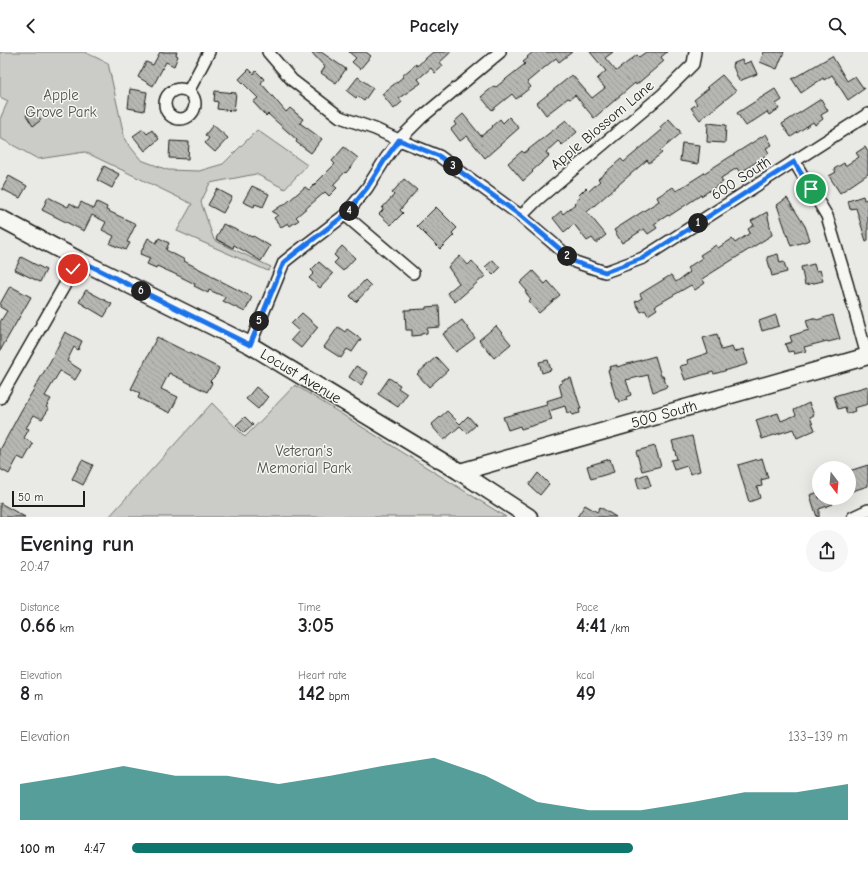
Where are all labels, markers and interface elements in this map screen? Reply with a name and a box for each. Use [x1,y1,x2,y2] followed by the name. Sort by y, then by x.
[20,15,42,37] icon: back
[826,15,848,37] icon: search
[410,16,458,37] text: Pacely
[547,76,658,173] street label: Apple Blossom Lane
[25,86,97,121] park label: Apple Grove Park
[708,152,774,204] street label: 600 South
[443,156,463,176] pin: 3
[450,159,456,172] text: 3
[794,172,828,206] pin
[800,178,822,200] icon: arrive
[339,201,359,221] pin: 4
[346,204,352,217] text: 4
[688,213,708,233] pin: 1
[696,216,700,229] text: 1
[557,246,577,266] pin: 2
[564,249,570,262] text: 2
[56,252,90,286] pin
[62,258,84,280] icon: check
[131,281,151,301] pin: 6
[138,284,144,297] text: 6
[249,311,269,331] pin: 5
[256,314,262,327] text: 5
[257,345,345,407] street label: Locust Avenue
[629,396,699,432] street label: 500 South
[257,442,352,477] park label: Veteran's Memorial Park
[812,461,856,505] north arrow
[812,461,856,505] map controls
[12,489,85,508] scale bar
[18,491,43,504] text: 50 m
[806,530,848,572] button: share
[20,531,134,557] text: Evening run
[20,559,50,574] text: 20:47
[20,601,59,614] text: Distance
[298,601,321,614] text: Time
[576,601,598,614] text: Pace
[20,614,56,637] text: 0.66
[298,614,334,637] text: 3:05
[576,614,607,637] text: 4:41
[56,622,74,635] text: km
[607,622,630,635] text: /km
[20,669,62,682] text: Elevation
[298,669,347,682] text: Heart rate
[576,669,594,682] text: kcal
[20,682,30,705] text: 8
[298,682,325,705] text: 142
[576,682,596,705] text: 49
[30,690,43,703] text: m
[325,690,350,703] text: bpm
[20,729,70,744] text: Elevation
[788,729,848,744] text: 133–139 m
[20,841,55,856] text: 100 m
[84,841,105,856] text: 4:47

